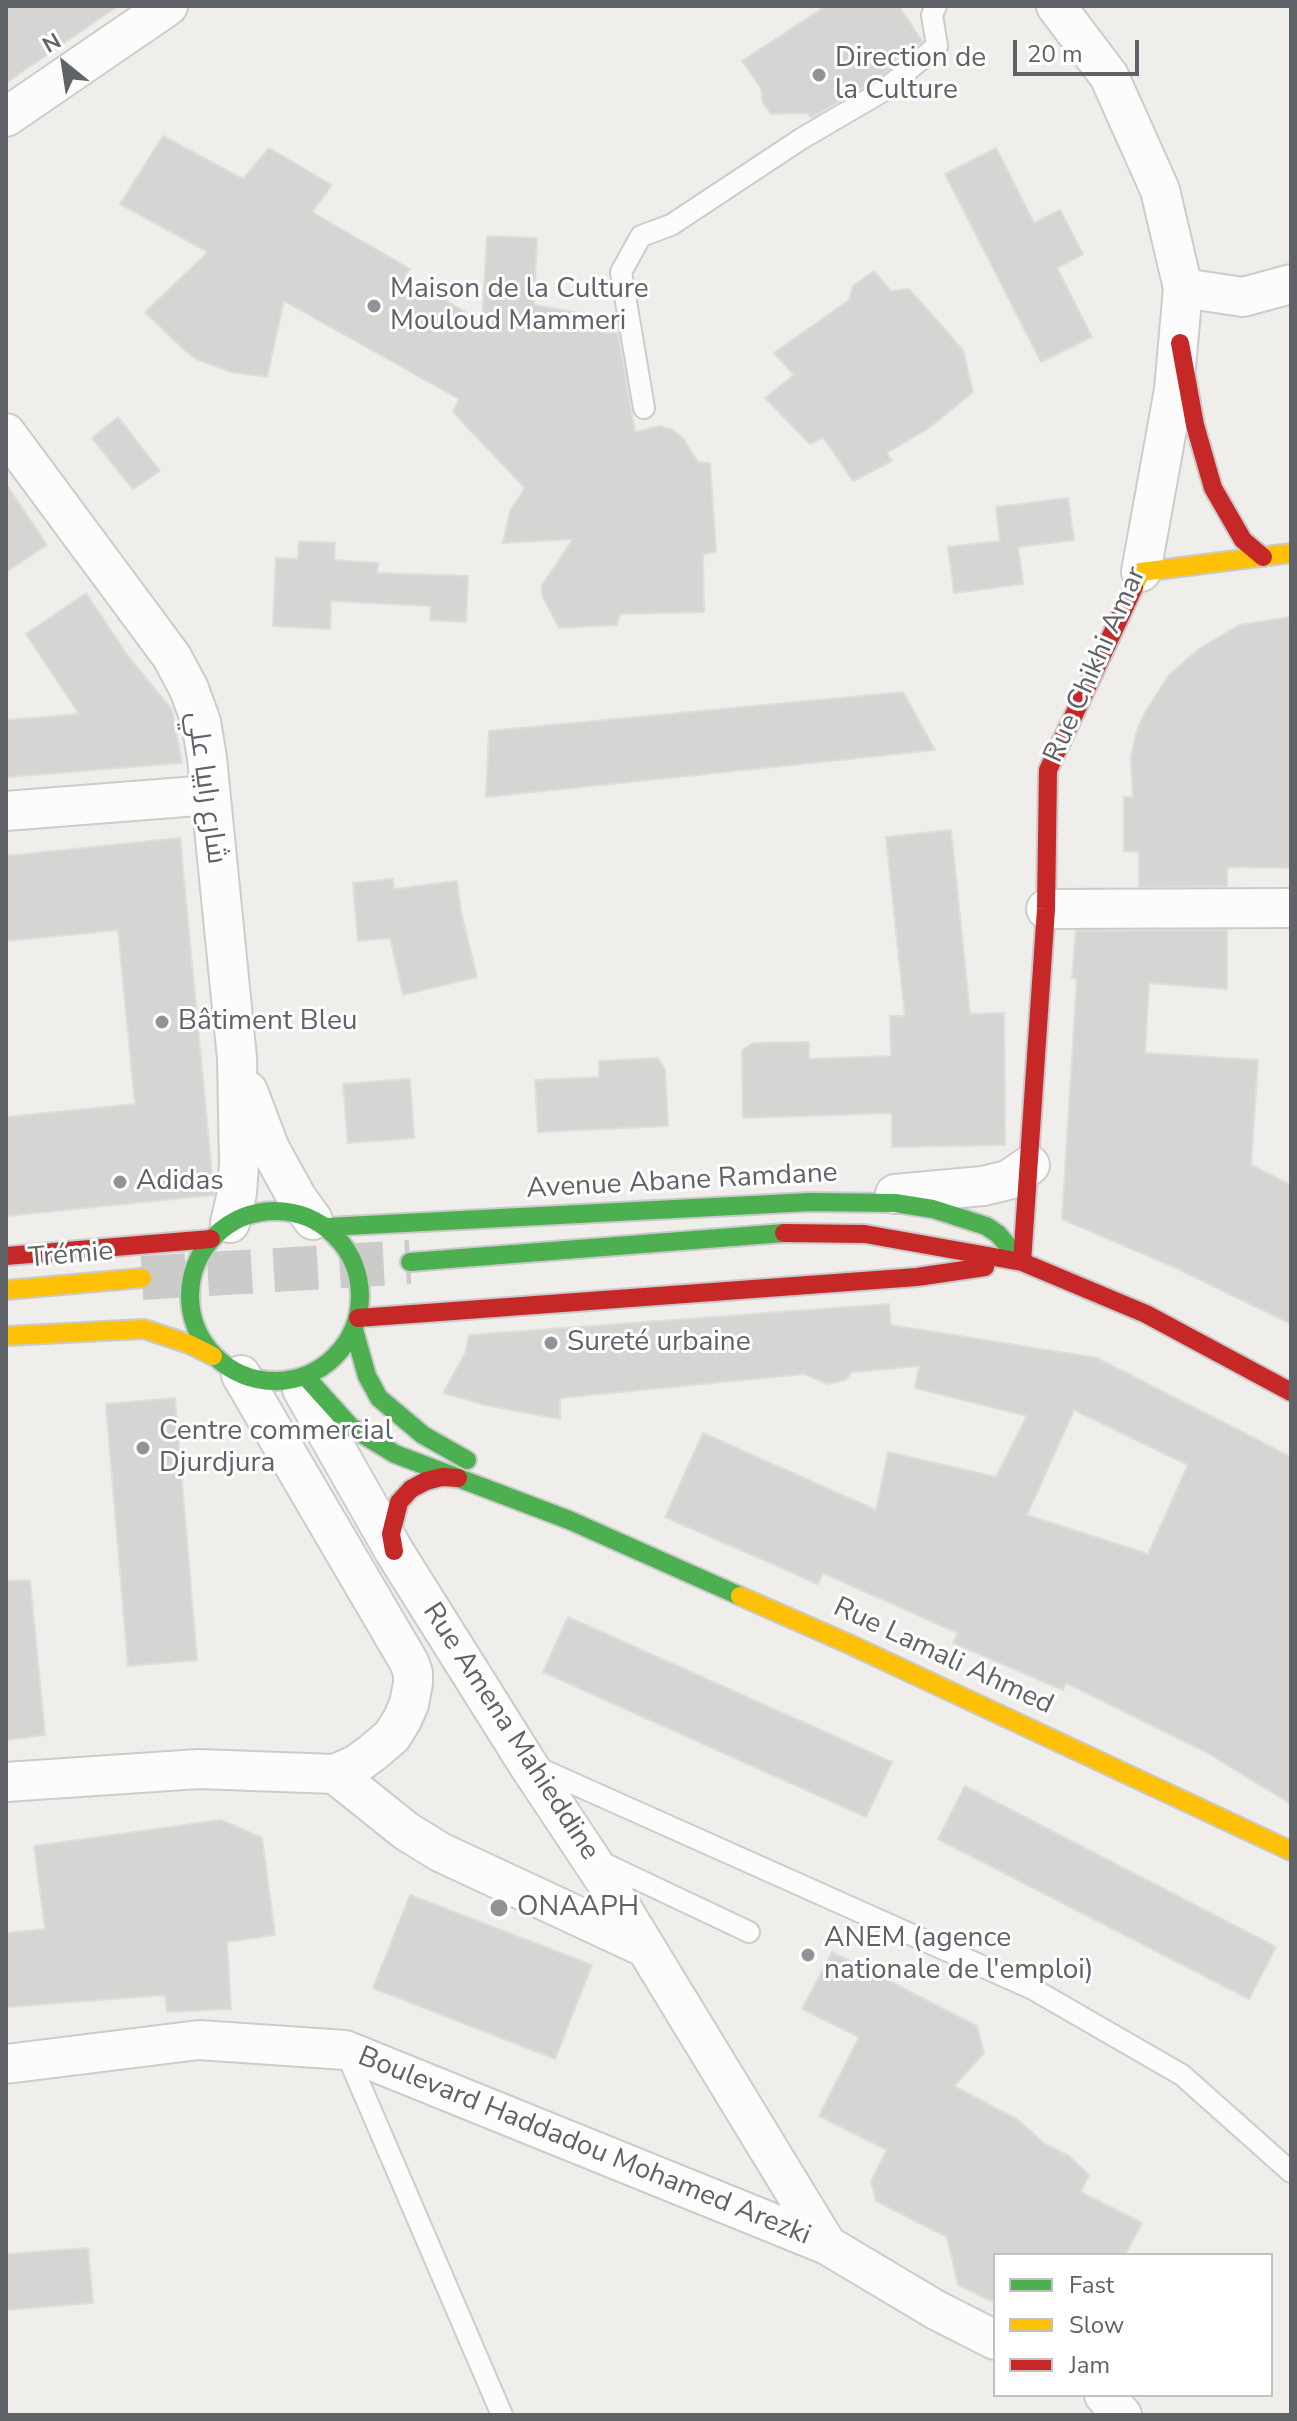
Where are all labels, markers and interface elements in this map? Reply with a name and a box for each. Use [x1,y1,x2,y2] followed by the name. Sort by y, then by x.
[24,24,104,104] north arrow
[1017,24,1143,74] scale bar
[37,26,67,60] text: N
[1027,38,1083,70] text: 20 m
[835,42,986,108] place label: Direction de la Culture
[810,66,828,84] marker: Direction de la Culture
[390,273,649,339] place label: Maison de la Culture Mouloud Mammeri
[365,297,383,315] marker: Maison de la Culture Mouloud Mammeri
[1038,562,1154,768] street label: Rue Chikhi Amar
[178,710,232,866] street label: شارع رابيا علي
[178,1005,358,1039] place label: Bâtiment Bleu
[153,1013,171,1031] marker: Bâtiment Bleu
[526,1157,838,1207] street label: Avenue Abane Ramdane
[136,1165,224,1199] place label: Adidas
[111,1173,129,1191] marker: Adidas
[27,1236,115,1276] street label: Trémie
[567,1326,751,1360] place label: Sureté urbaine
[542,1334,560,1352] marker: Sureté urbaine
[159,1415,393,1481] place label: Centre commercial Djurdjura
[134,1439,152,1457] marker: Centre commercial Djurdjura
[828,1591,1058,1723] street label: Rue Lamali Ahmed
[414,1597,606,1867] street label: Rue Amena Mahieddine
[517,1891,639,1925] place label: ONAAPH
[488,1897,510,1919] marker: ONAAPH
[824,1922,1094,1988] place label: ANEM (agence nationale de l'emploi)
[799,1946,817,1964] marker: ANEM (agence nationale de l'emploi)
[353,2041,815,2253] street label: Boulevard Haddadou Mohamed Arezki
[993,2253,1273,2397] legend
[1069,2269,1114,2301] text: Fast
[1069,2309,1124,2341] text: Slow
[1069,2349,1110,2381] text: Jam

